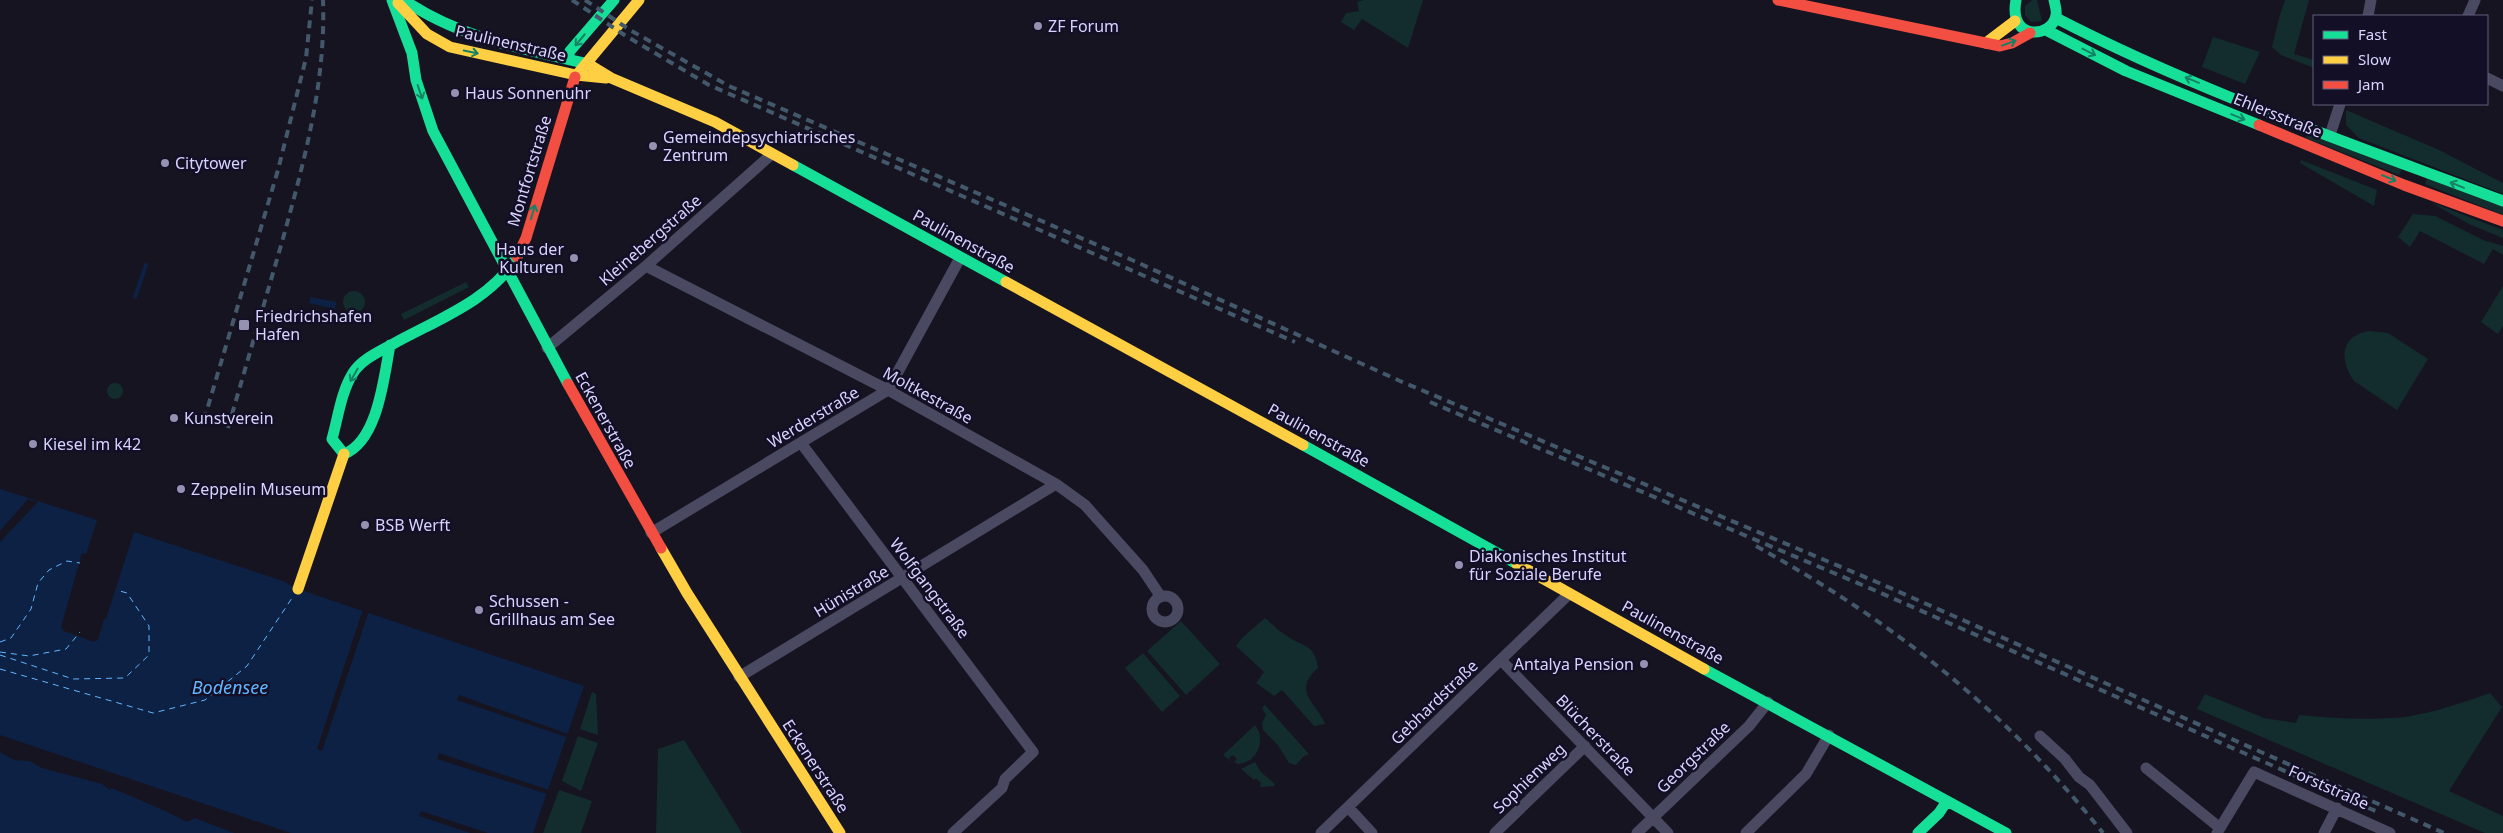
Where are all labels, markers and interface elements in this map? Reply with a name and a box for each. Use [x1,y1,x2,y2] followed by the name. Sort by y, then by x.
[1048,15,1119,37] place label: ZF Forum
[2313,15,2488,105] legend
[453,20,569,66] street label: Paulinenstraße
[1032,20,1044,32] marker: ZF Forum
[2358,24,2387,44] text: Fast
[574,33,585,46] one-way arrow
[2000,38,2016,47] one-way arrow
[2082,47,2097,57] one-way arrow
[463,48,479,57] one-way arrow
[2358,49,2391,69] text: Slow
[2356,74,2385,94] text: Jam
[2185,75,2200,85] one-way arrow
[465,82,591,104] place label: Haus Sonnenuhr
[416,84,425,100] one-way arrow
[449,87,461,99] marker: Haus Sonnenuhr
[2230,87,2326,143] street label: Ehlersstraße
[502,113,556,229] street label: Montfortstraße
[2230,113,2246,122] one-way arrow
[663,126,855,166] place label: Gemeindepsychiatrisches Zentrum
[647,140,659,152] marker: Gemeindepsychiatrisches Zentrum
[175,152,247,174] place label: Citytower
[159,157,171,169] marker: Citytower
[2381,174,2396,184] one-way arrow
[2450,179,2465,189] one-way arrow
[594,189,706,291] street label: Kleinebergstraße
[909,204,1019,278] street label: Paulinenstraße
[529,205,538,221] one-way arrow
[496,238,564,278] place label: Haus der Kulturen
[568,252,580,264] marker: Haus der Kulturen
[255,305,372,345] place label: Friedrichshafen Hafen
[237,318,251,332] marker: Friedrichshafen Hafen
[879,361,977,429] street label: Moltkestraße
[349,368,359,383] one-way arrow
[570,368,642,472] street label: Eckenerstraße
[763,381,863,453] street label: Werderstraße
[1264,398,1374,472] street label: Paulinenstraße
[184,407,274,429] place label: Kunstverein
[168,412,180,424] marker: Kunstverein
[43,433,141,455] place label: Kiesel im k42
[27,438,39,450] marker: Kiesel im k42
[191,478,326,500] place label: Zeppelin Museum
[175,483,187,495] marker: Zeppelin Museum
[375,514,450,536] place label: BSB Werft
[359,519,371,531] marker: BSB Werft
[885,533,975,643] street label: Wolfgangstraße
[1469,545,1627,585] place label: Diakonisches Institut für Soziale Berufe
[1453,559,1465,571] marker: Diakonisches Institut für Soziale Berufe
[810,560,892,622] street label: Hünistraße
[489,590,615,630] place label: Schussen - Grillhaus am See
[1618,595,1728,669] street label: Paulinenstraße
[473,604,485,616] marker: Schussen - Grillhaus am See
[1514,653,1634,675] place label: Antalya Pension
[1386,655,1482,749] street label: Gebhardstraße
[1638,658,1650,670] marker: Antalya Pension
[192,675,268,699] water label: Bodensee
[1551,689,1641,781] street label: Blücherstraße
[778,715,854,817] street label: Eckenerstraße
[1651,716,1735,798] street label: Georgstraße
[1488,738,1570,818] street label: Sophienweg
[2285,759,2373,815] street label: Forststraße

